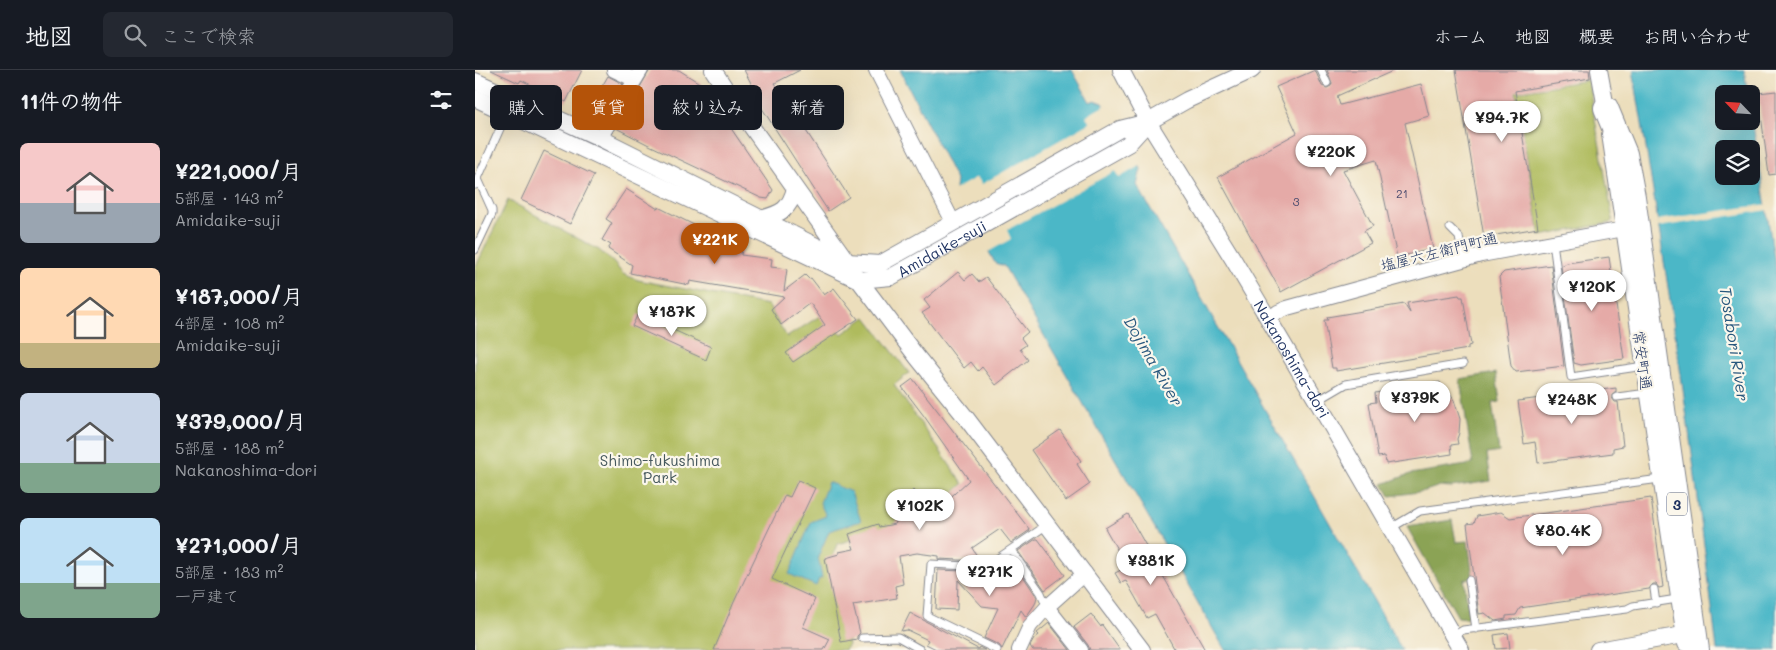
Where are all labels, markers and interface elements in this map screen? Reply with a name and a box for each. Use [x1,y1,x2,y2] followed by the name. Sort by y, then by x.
[103,12,453,57] search box
[25,20,73,51] text: 地図
[121,21,149,49] icon: search
[161,23,256,48] text: ここで検索
[1434,24,1487,48] text: ホーム
[1515,24,1551,48] text: 地図
[1579,24,1615,48] text: 概要
[1643,24,1751,48] text: お問い合わせ
[490,85,562,130] chip: 購入
[572,85,644,130] chip: 賃貸
[654,85,762,130] chip: 絞り込み
[772,85,844,130] chip: 新着
[1715,85,1760,130] north arrow
[1715,85,1760,185] map controls
[427,86,455,114] icon: filters
[20,87,123,114] text: 11件の物件
[1461,100,1543,143] pin: ¥94.7K
[1475,106,1529,127] text: ¥94.7K
[1296,134,1366,177] pin: ¥220K
[1306,140,1356,161] text: ¥220K
[1715,140,1760,185] button: layers
[175,157,302,184] text: ¥221,000/月
[60,163,120,223] icon: home
[1396,185,1408,201] house number: 21
[175,187,283,208] text: 5部屋 · 143 m²
[1292,193,1300,209] house number: 3
[175,209,281,230] text: Amidaike-suji
[893,216,990,282] street label: Amidaike-suji
[680,222,750,265] pin: ¥221K
[1378,227,1500,275] street label: 塩屋六左衛門町通
[692,228,738,249] text: ¥221K
[1557,270,1627,312] pin: ¥120K
[1568,275,1616,296] text: ¥120K
[175,282,303,309] text: ¥187,000/月
[1716,285,1754,403] water label: Tosabori River
[60,288,120,348] icon: home
[637,294,707,337] pin: ¥187K
[1250,296,1335,422] street label: Nakanoshima-dori
[649,300,695,321] text: ¥187K
[175,312,284,333] text: 4部屋 · 108 m²
[1120,312,1188,410] water label: Dojima River
[1629,329,1657,391] street label: 常安町通
[175,334,281,355] text: Amidaike-suji
[1380,380,1450,423] pin: ¥379K
[1537,382,1607,425] pin: ¥248K
[1390,386,1440,407] text: ¥379K
[1547,388,1597,409] text: ¥248K
[175,407,306,434] text: ¥379,000/月
[60,413,120,473] icon: home
[175,437,284,458] text: 5部屋 · 188 m²
[600,450,720,487] park label: Shimo-fukushima Park
[175,459,317,480] text: Nakanoshima-dori
[885,488,955,531] pin: ¥102K
[1667,492,1687,516] road number: 3
[896,494,944,515] text: ¥102K
[1522,514,1604,556] pin: ¥80.4K
[1535,519,1591,540] text: ¥80.4K
[175,531,302,558] text: ¥271,000/月
[60,538,120,598] icon: home
[1116,544,1186,586] pin: ¥381K
[1127,549,1175,570] text: ¥381K
[955,554,1025,597] pin: ¥271K
[967,560,1013,581] text: ¥271K
[175,561,284,582] text: 5部屋 · 183 m²
[175,585,239,606] text: 一戸建て

